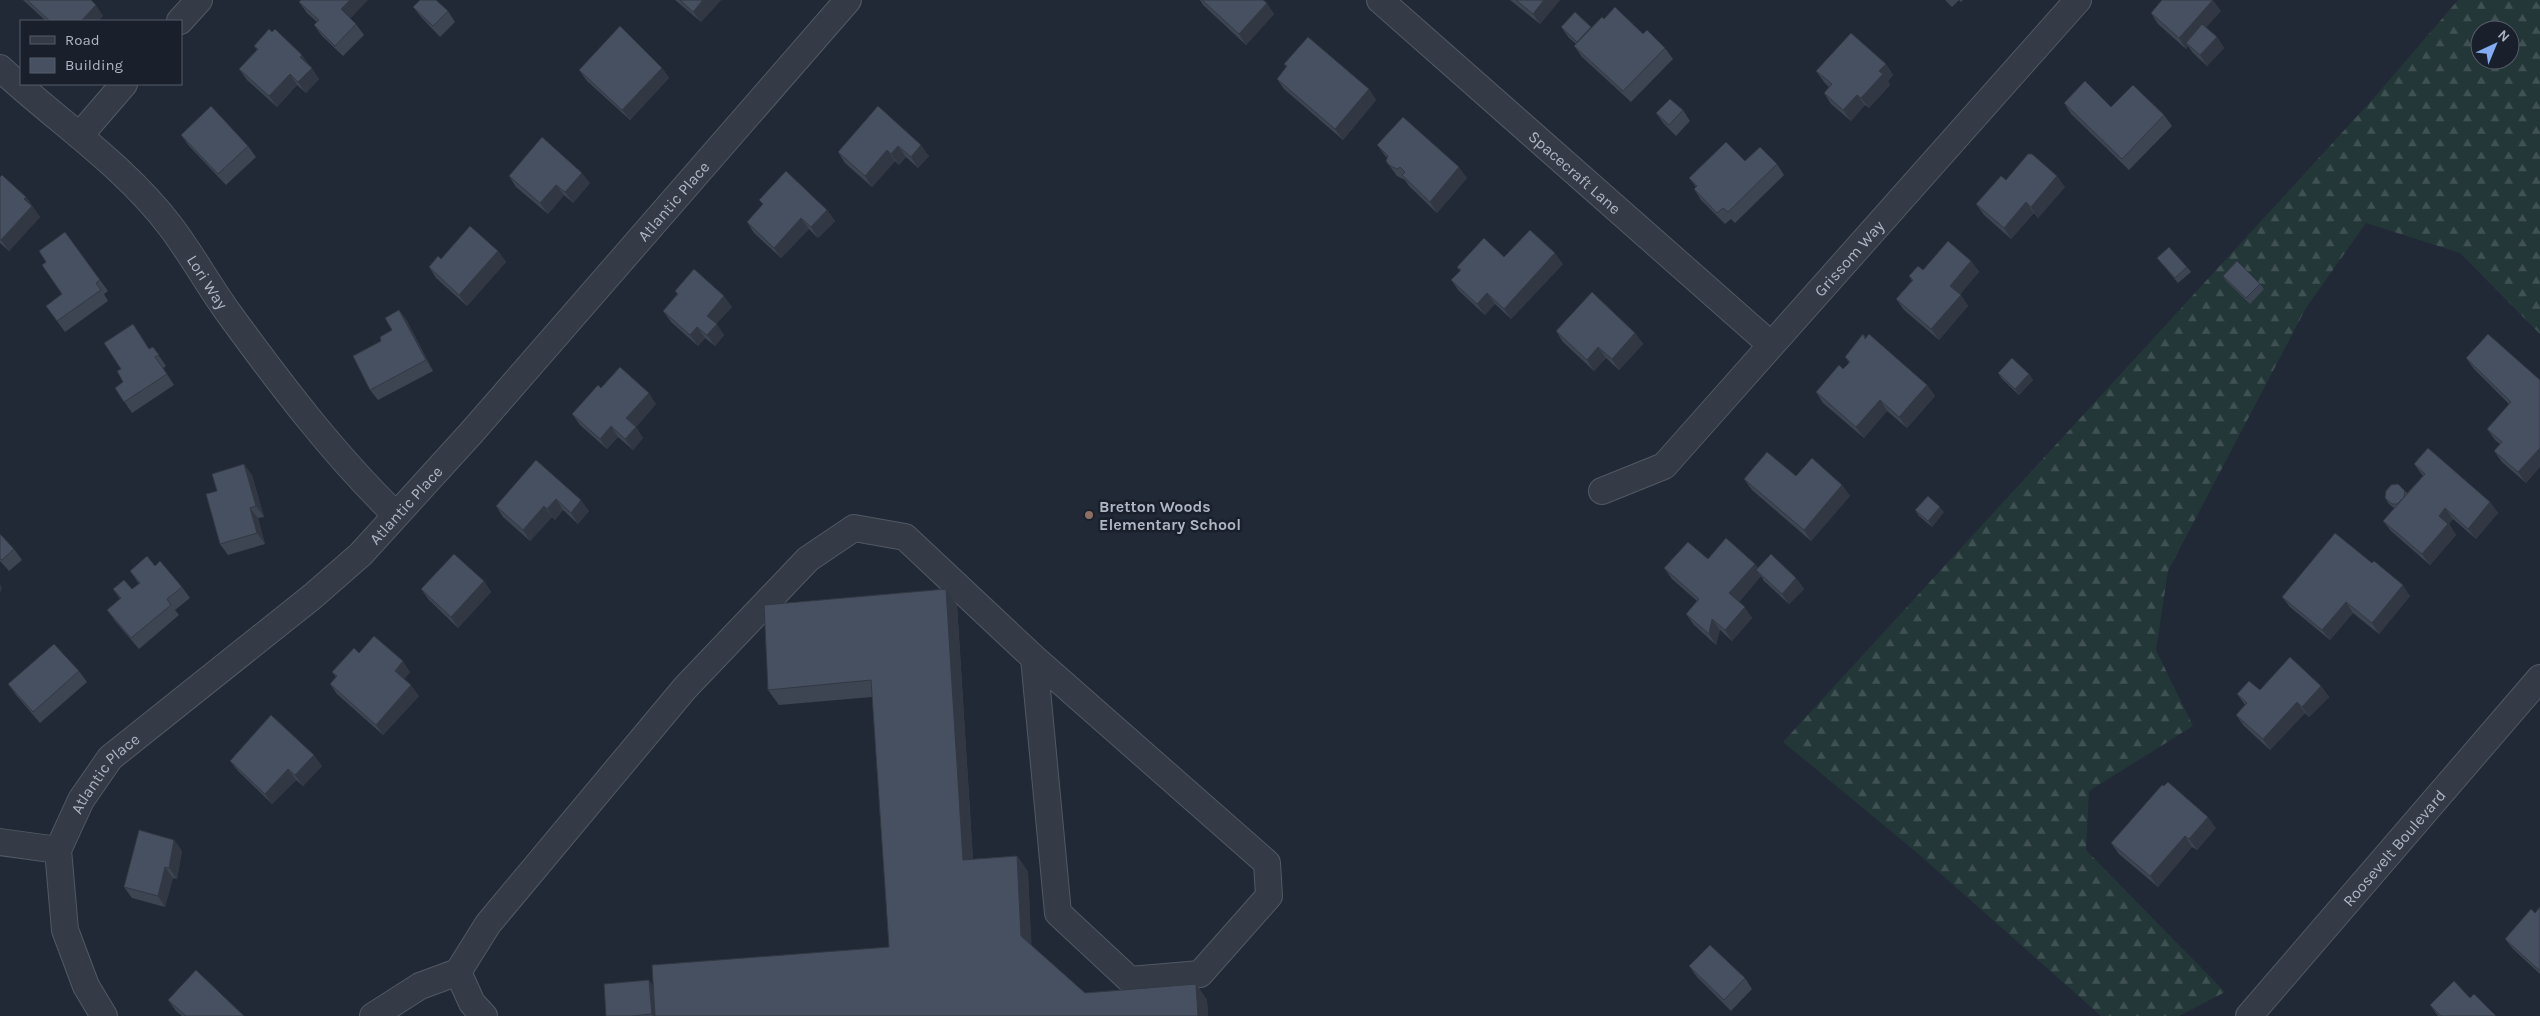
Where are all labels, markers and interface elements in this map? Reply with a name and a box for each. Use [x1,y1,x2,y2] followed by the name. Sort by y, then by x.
[20,20,182,85] legend
[2470,20,2520,70] north arrow
[2494,26,2513,46] text: N
[65,31,100,49] text: Road
[65,56,123,74] text: Building
[1525,127,1625,218] street label: Spacecraft Lane
[634,157,713,245] street label: Atlantic Place
[1810,216,1888,300] street label: Grissom Way
[183,251,232,313] street label: Lori Way
[365,462,447,549] street label: Atlantic Place
[1099,497,1241,534] place label: Bretton Woods Elementary School
[1083,509,1095,521] marker: Bretton Woods Elementary School
[67,729,143,817] street label: Atlantic Place
[2339,786,2450,910] street label: Roosevelt Boulevard

